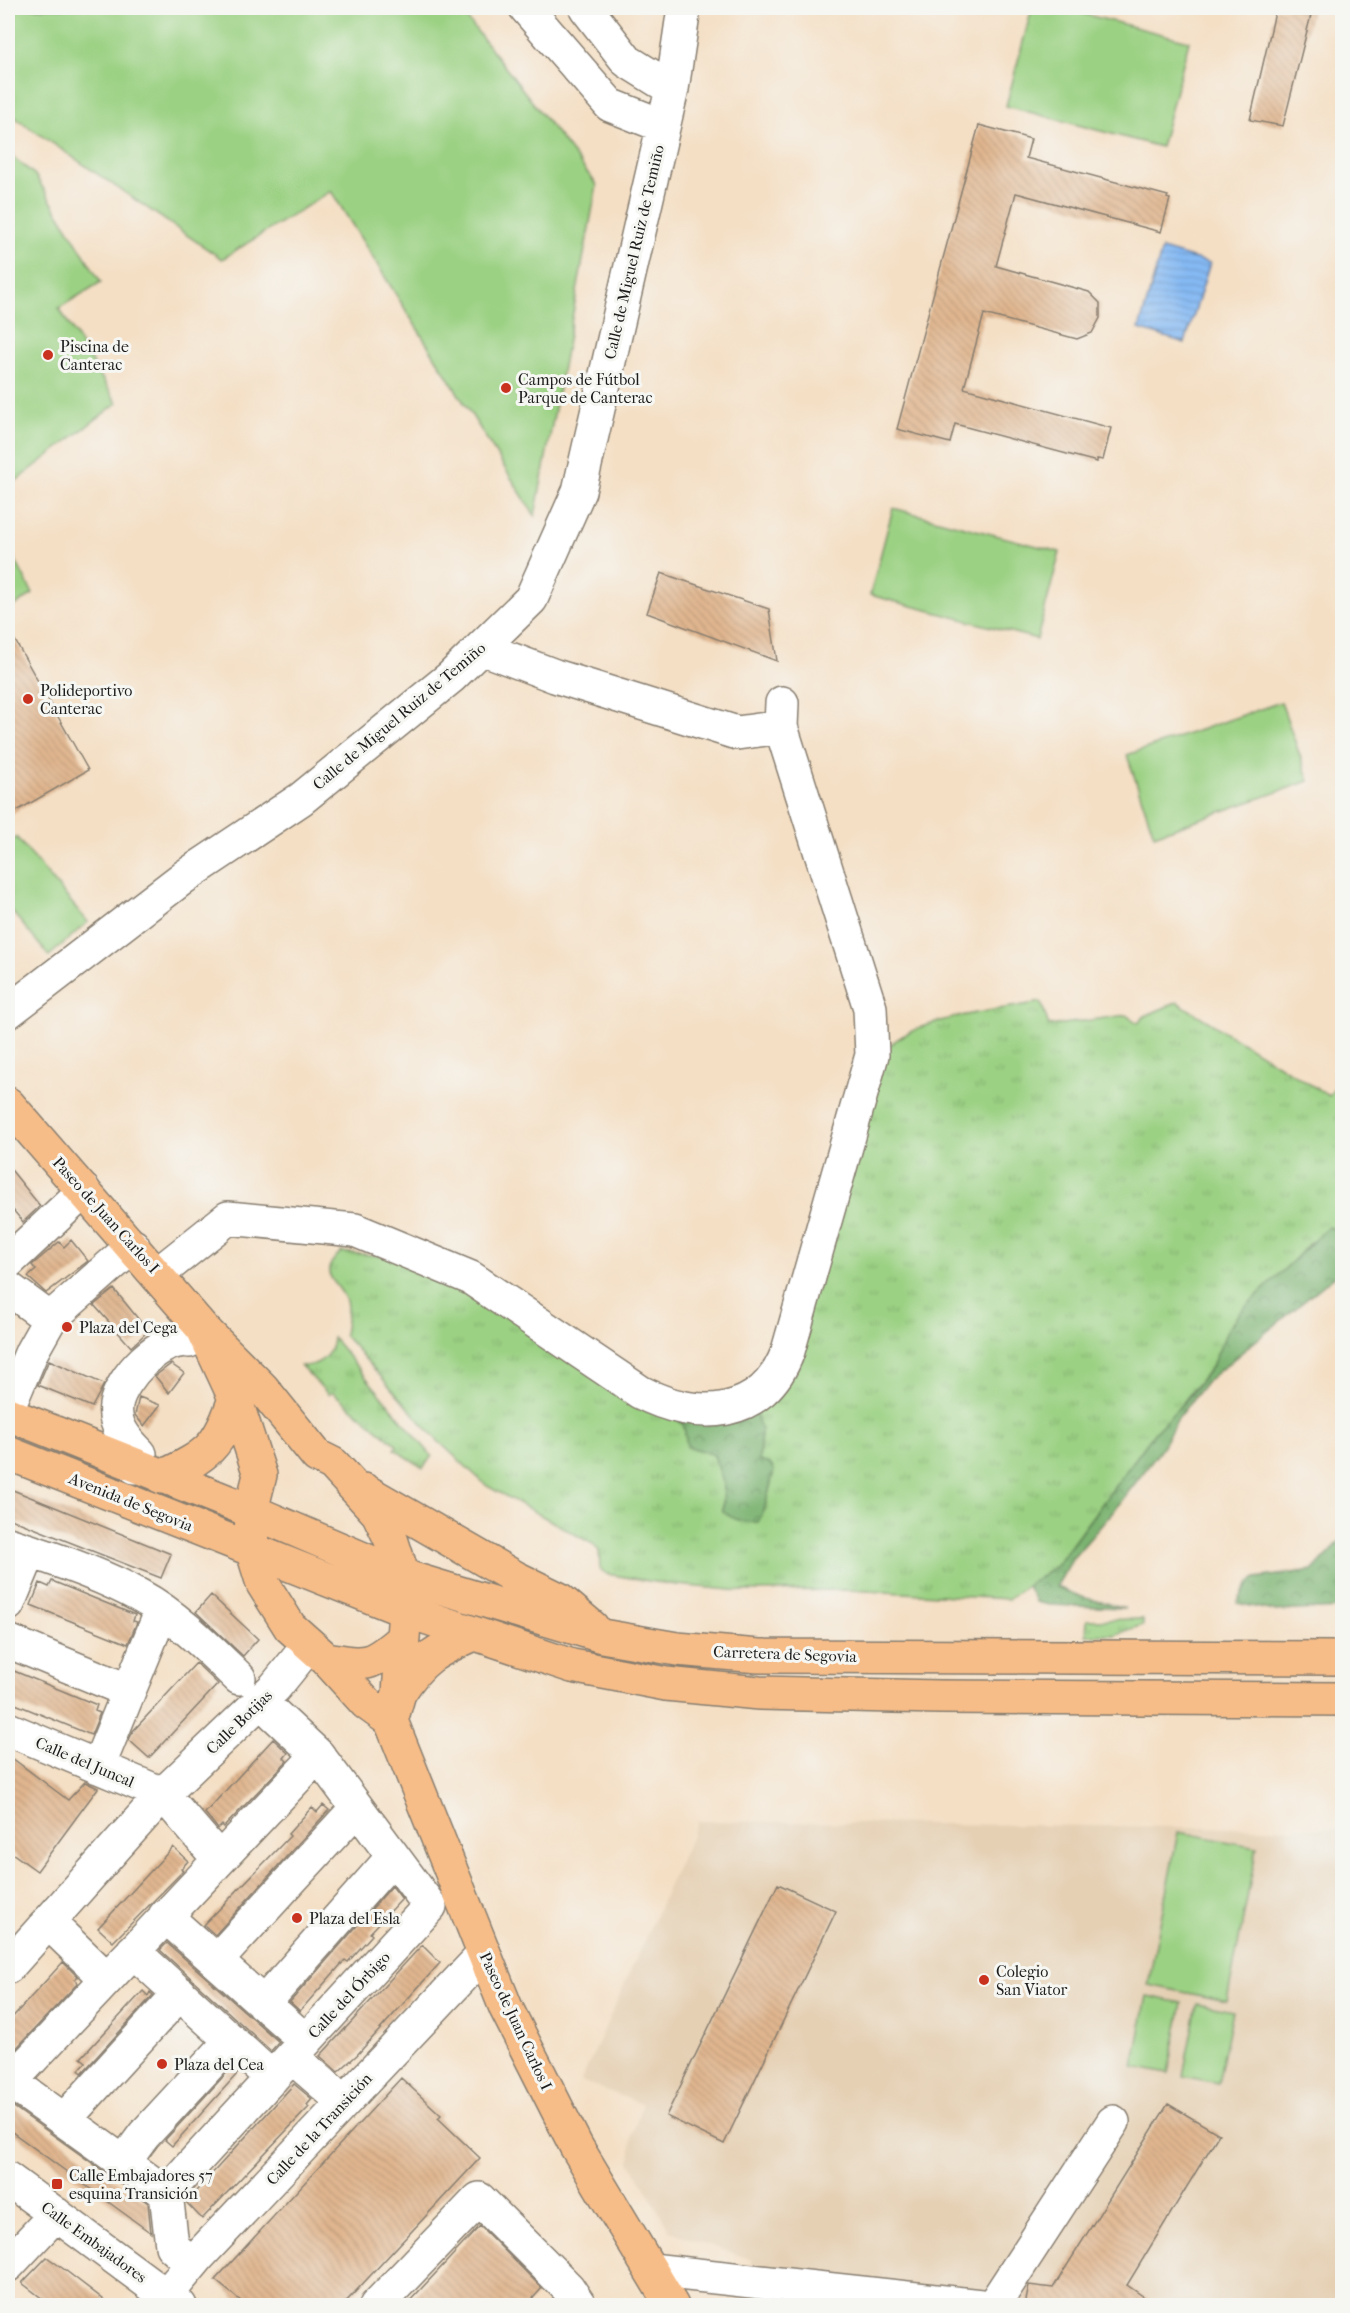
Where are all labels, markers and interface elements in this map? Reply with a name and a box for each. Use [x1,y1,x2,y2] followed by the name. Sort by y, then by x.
[600,143,668,361] street label: Calle de Miguel Ruiz de Temiño
[60,337,129,374] place label: Piscina de Canterac
[41,348,55,362] marker: Piscina de Canterac
[518,370,653,407] place label: Campos de Fútbol Parque de Canterac
[499,381,513,395] marker: Campos de Fútbol Parque de Canterac
[309,638,489,794] street label: Calle de Miguel Ruiz de Temiño
[40,681,132,718] place label: Polideportivo Canterac
[21,692,35,706] marker: Polideportivo Canterac
[49,1153,163,1277] street label: Paseo de Juan Carlos I
[79,1318,178,1337] place label: Plaza del Cega
[60,1320,74,1334] marker: Plaza del Cega
[65,1468,196,1536] street label: Avenida de Segovia
[713,1642,858,1666] street label: Carretera de Segovia
[202,1686,276,1758] street label: Calle Botijas
[33,1733,138,1792] street label: Calle del Juncal
[309,1909,401,1928] place label: Plaza del Esla
[290,1911,304,1925] marker: Plaza del Esla
[303,1947,394,2042] street label: Calle del Órbigo
[476,1949,556,2093] street label: Paseo de Juan Carlos I
[996,1962,1068,1999] place label: Colegio San Viator
[977,1973,991,1987] marker: Colegio San Viator
[174,2055,264,2074] place label: Plaza del Cea
[155,2057,169,2071] marker: Plaza del Cea
[262,2069,376,2189] street label: Calle de la Transición
[69,2166,213,2203] place label: Calle Embajadores 57 esquina Transición
[50,2177,64,2191] marker: Calle Embajadores 57 esquina Transición
[38,2197,151,2287] street label: Calle Embajadores

